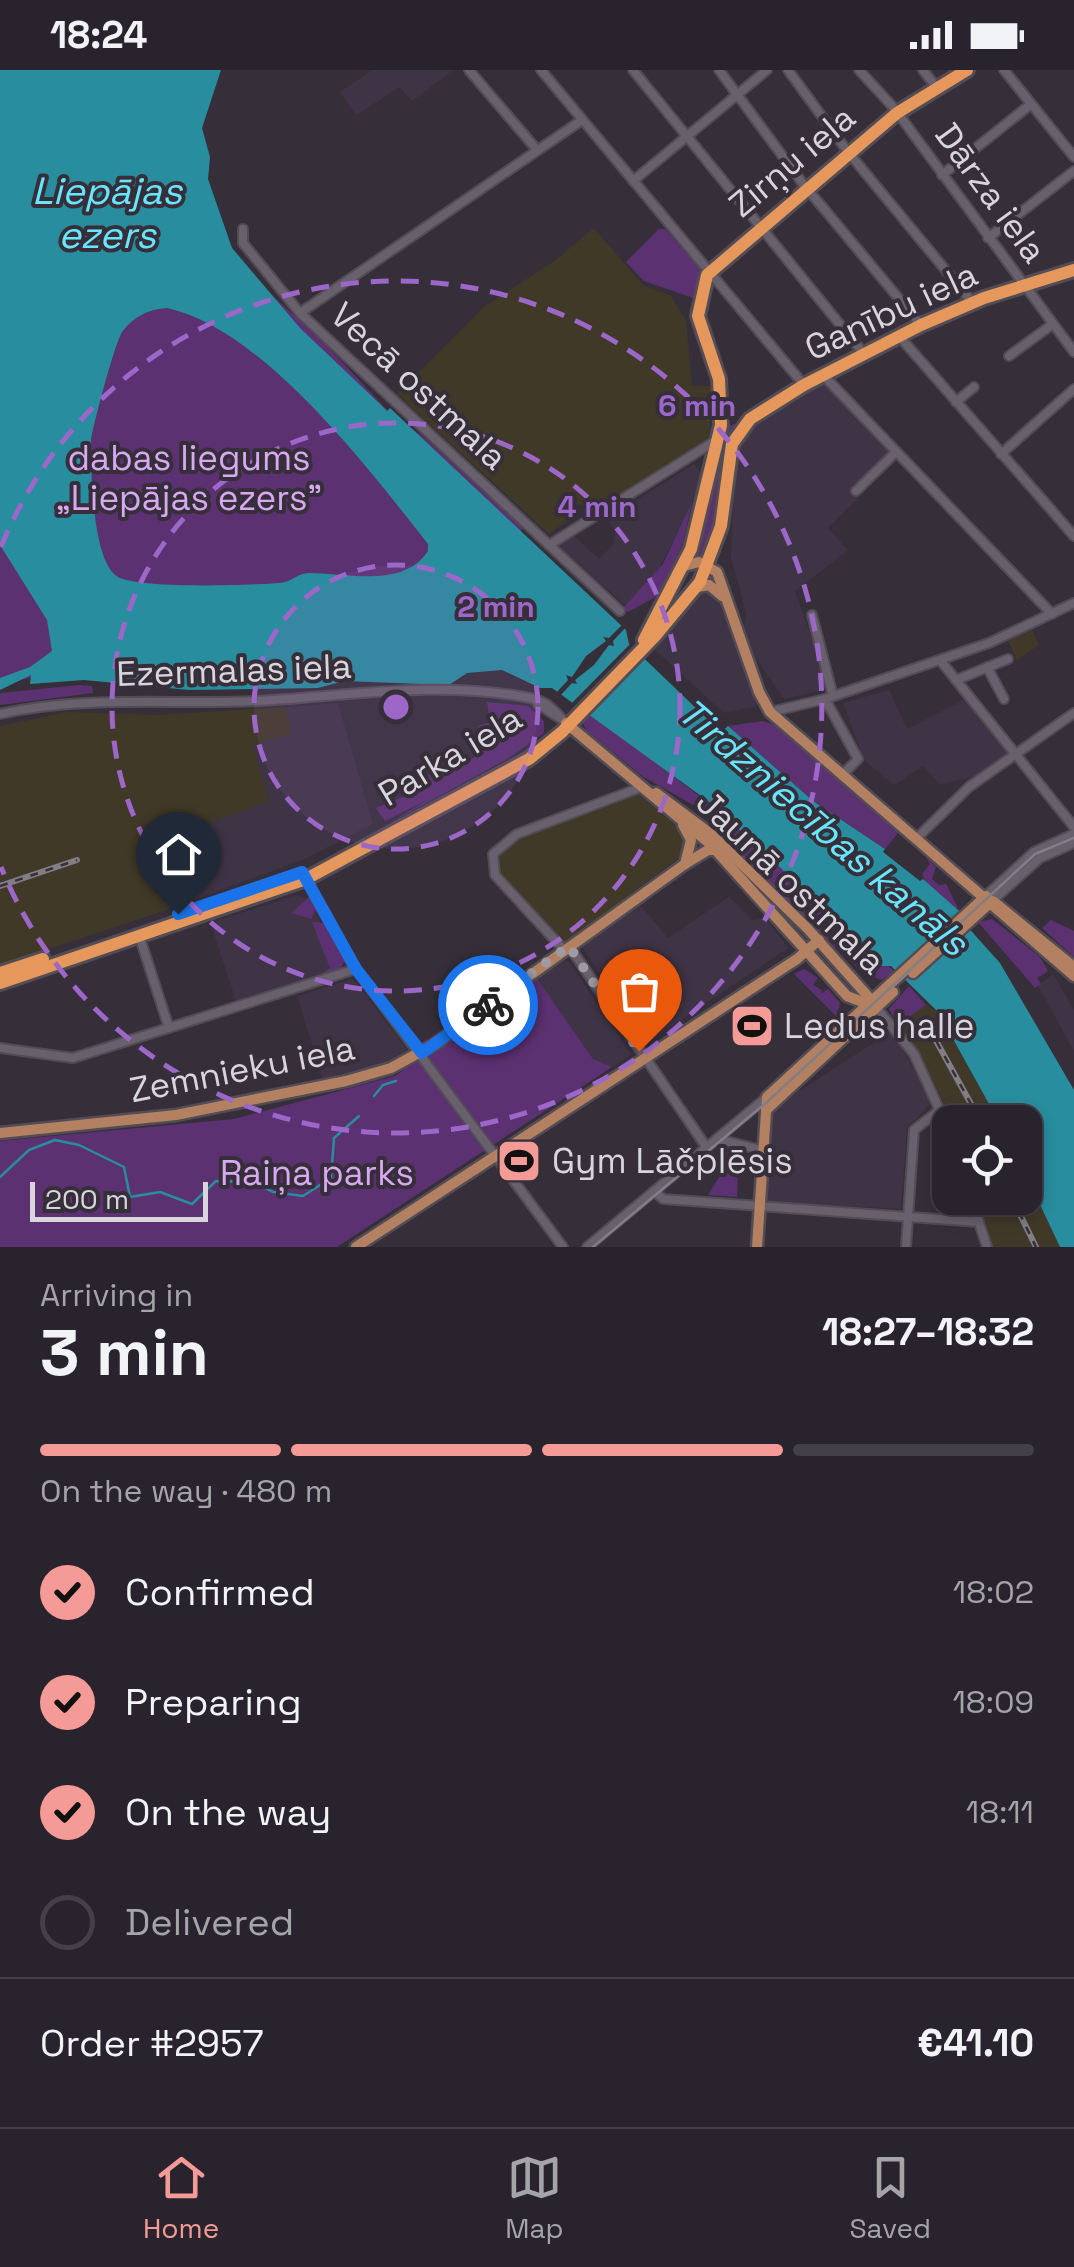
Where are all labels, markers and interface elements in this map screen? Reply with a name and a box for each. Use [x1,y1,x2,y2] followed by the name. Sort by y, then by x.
[50,11,147,59] text: 18:24
[720,95,864,227] street label: Zirņu iela
[926,115,1056,271] street label: Dārza iela
[32,167,183,259] water label: Liepājas ezers
[798,252,984,370] street label: Ganību iela
[321,293,517,479] street label: Vecā ostmala
[658,386,736,425] text: 6 min
[56,436,322,520] park label: dabas liegums „Liepājas ezers”
[558,487,636,526] text: 4 min
[457,587,535,626] text: 2 min
[116,644,352,696] street label: Ezermalas iela
[668,688,979,967] water label: Tirdzniecības kanāls
[378,689,414,725] centre of rings
[370,696,530,816] street label: Parka iela
[687,781,895,983] street label: Jaunā ostmala
[136,812,221,915] pin
[151,827,206,882] icon: home
[597,949,682,1052] pin
[438,955,538,1055] courier
[612,964,667,1019] icon: bag
[461,978,516,1033] icon: bike
[729,1003,775,1049] sports icon: Ledus halle
[784,1004,975,1048] place label: Ledus halle
[126,1026,358,1112] street label: Zemnieku iela
[932,1105,1042,1215] map controls
[932,1105,1042,1215] button: locate
[496,1138,542,1184] sports icon: Gym Lāčplēsis
[552,1139,793,1183] place label: Gym Lāčplēsis
[220,1151,414,1195] park label: Raiņa parks
[30,1177,208,1222] scale bar
[45,1181,129,1217] text: 200 m
[40,1275,193,1315] text: Arriving in
[822,1308,1034,1356] text: 18:27–18:32
[40,1311,209,1394] text: 3 min
[40,1471,332,1511] text: On the way · 480 m
[40,1565,95,1620] icon: check
[125,1568,315,1616] text: Confirmed
[953,1572,1034,1612] text: 18:02
[40,1675,95,1730] icon: check
[125,1678,302,1726] text: Preparing
[952,1682,1034,1722] text: 18:09
[40,1785,95,1840] icon: check
[125,1788,331,1836] text: On the way
[966,1792,1034,1832] text: 18:11
[125,1898,294,1946] text: Delivered
[40,2019,264,2067] text: Order #2957
[917,2019,1034,2067] text: €41.10
[143,2150,219,2246] tab: Home
[505,2150,564,2246] tab: Map
[849,2150,931,2246] tab: Saved

